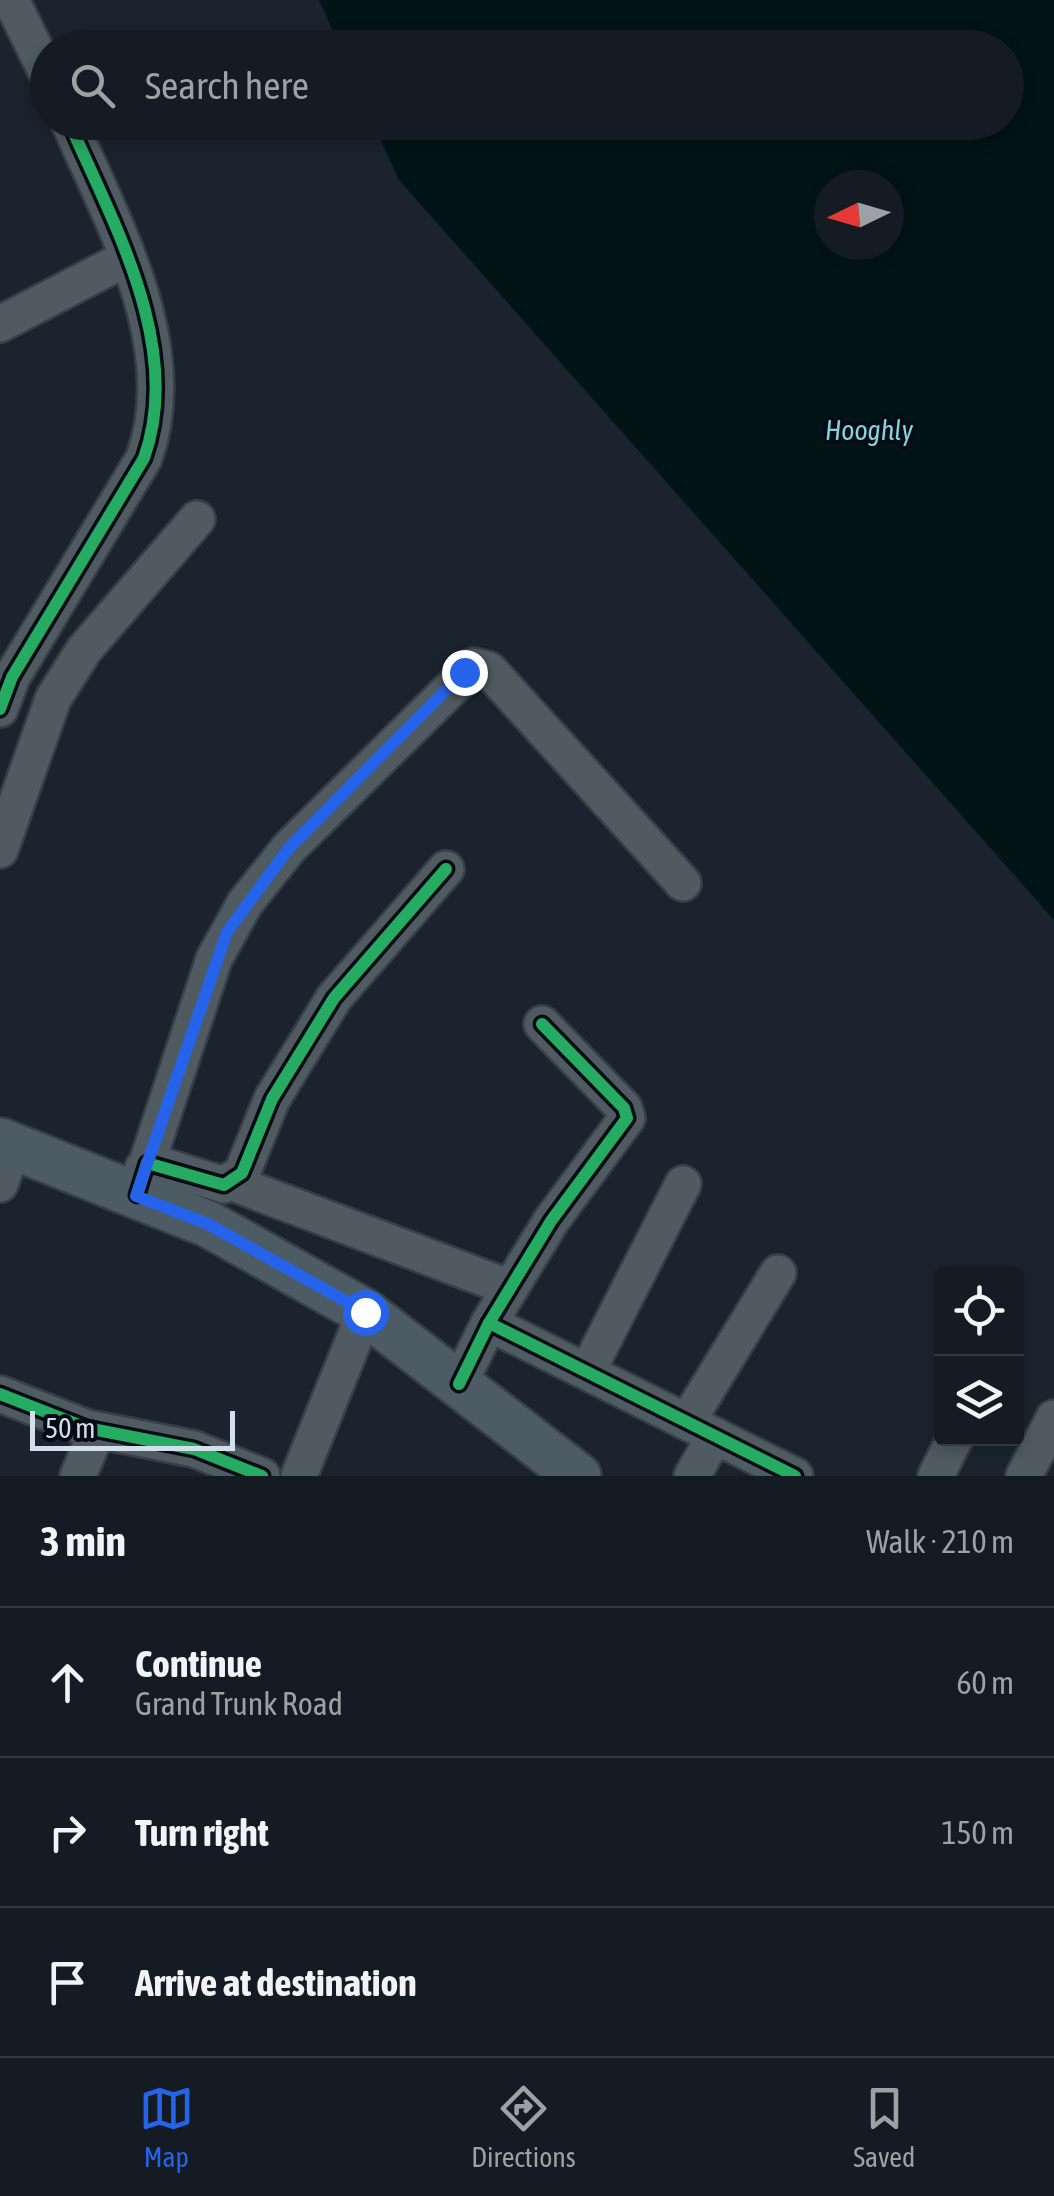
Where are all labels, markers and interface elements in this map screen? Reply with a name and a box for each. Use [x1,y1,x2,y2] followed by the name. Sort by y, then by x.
[30,30,1024,140] search box
[65,58,120,113] icon: search
[145,64,309,107] text: Search here
[814,170,904,260] north arrow
[825,414,913,446] water label: Hooghly
[442,650,488,696] route end
[934,1266,1024,1446] map controls
[934,1266,1024,1356] button: locate
[343,1290,389,1336] route start
[934,1356,1024,1446] button: layers
[30,1406,235,1450] scale bar
[45,1412,95,1444] text: 50 m
[40,1517,126,1565] text: 3 min
[866,1523,1014,1560] text: Walk · 210 m
[135,1642,262,1685] text: Continue
[40,1655,95,1710] icon: ahead
[956,1664,1014,1701] text: 60 m
[135,1685,343,1722] text: Grand Trunk Road
[40,1805,95,1860] icon: right
[135,1811,269,1854] text: Turn right
[941,1814,1014,1851] text: 150 m
[40,1955,95,2010] icon: arrive
[135,1961,417,2004] text: Arrive at destination
[139,2081,194,2173] tab: Map
[471,2081,576,2173] tab: Directions
[853,2081,915,2173] tab: Saved

